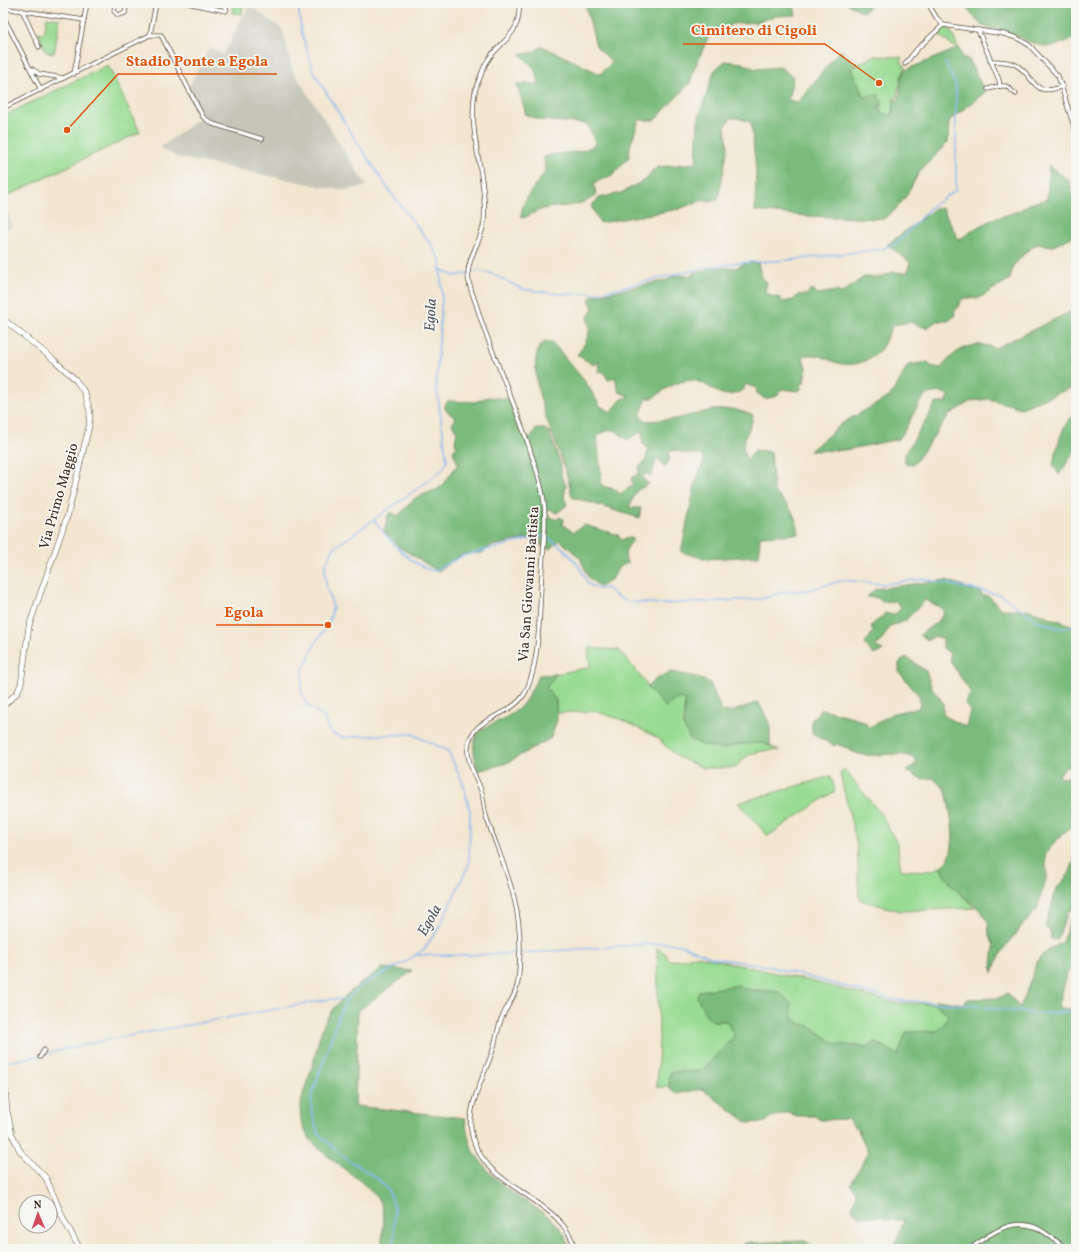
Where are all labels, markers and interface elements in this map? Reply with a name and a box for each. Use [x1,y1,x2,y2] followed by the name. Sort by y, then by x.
[683,17,825,44] callout: Cimitero di Cigoli
[691,21,817,42] text: Cimitero di Cigoli
[118,47,277,74] callout: Stadio Ponte a Egola
[126,52,268,73] text: Stadio Ponte a Egola
[420,298,443,332] water label: Egola
[35,441,84,552] street label: Via Primo Maggio
[515,506,544,663] street label: Via San Giovanni Battista
[216,598,271,625] callout: Egola
[224,603,264,624] text: Egola
[413,901,448,940] water label: Egola
[18,1194,58,1234] north arrow
[33,1198,42,1213] text: N

